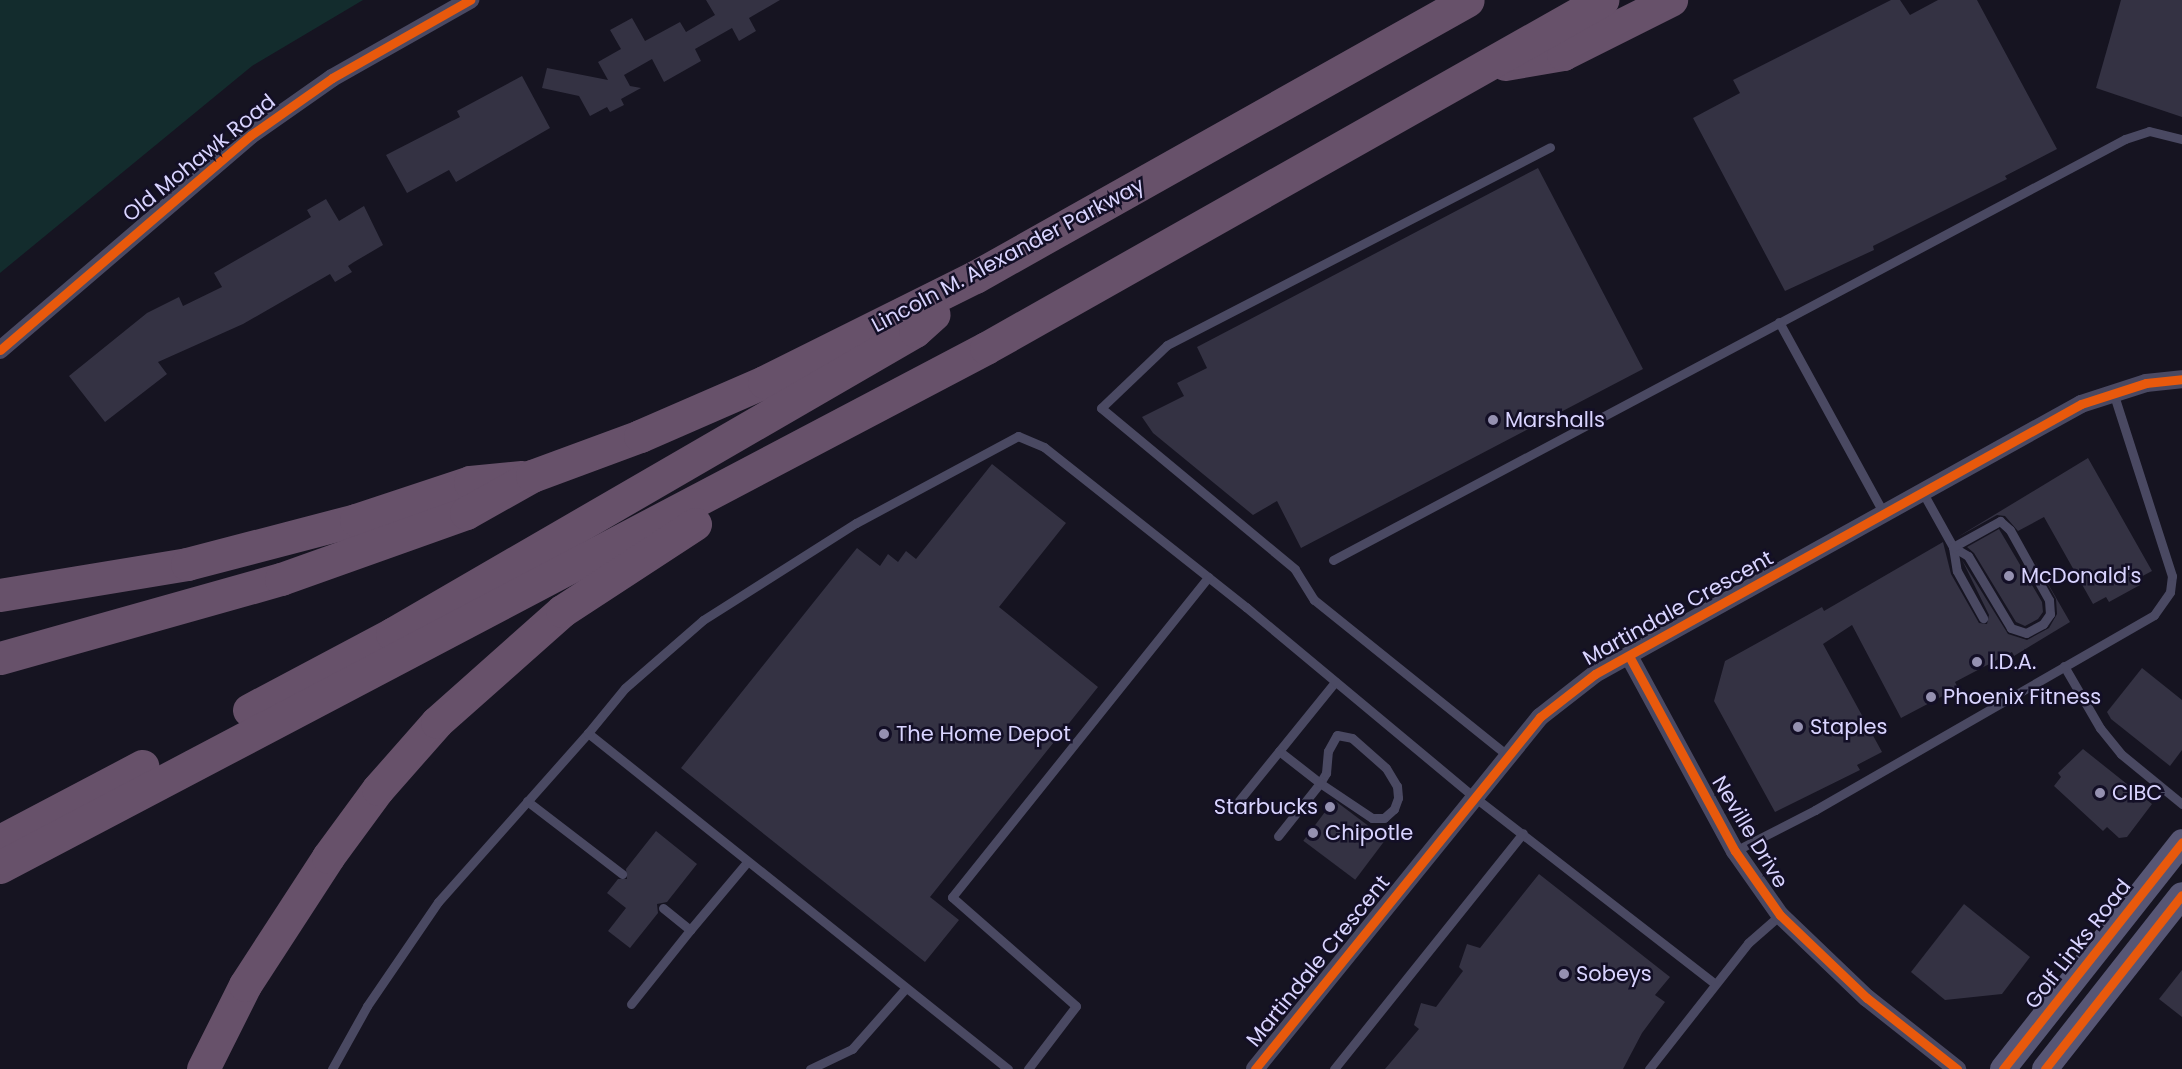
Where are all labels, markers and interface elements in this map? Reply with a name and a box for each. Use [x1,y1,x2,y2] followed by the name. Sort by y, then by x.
[118,89,280,227] street label: Old Mohawk Road
[867,172,1149,338] street label: Lincoln M. Alexander Parkway
[1505,407,1605,433] place label: Marshalls
[1486,413,1500,427] marker: Marshalls
[1579,545,1777,671] street label: Martindale Crescent
[2021,563,2141,589] place label: McDonald's
[2002,569,2016,583] marker: McDonald's
[1989,649,2036,675] place label: I.D.A.
[1970,655,1984,669] marker: I.D.A.
[1943,684,2101,710] place label: Phoenix Fitness
[1924,690,1938,704] marker: Phoenix Fitness
[1810,714,1888,740] place label: Staples
[1791,720,1805,734] marker: Staples
[896,721,1071,747] place label: The Home Depot
[877,727,891,741] marker: The Home Depot
[1707,771,1793,893] street label: Neville Drive
[2112,780,2162,806] place label: CIBC
[2093,786,2107,800] marker: CIBC
[1214,794,1318,820] place label: Starbucks
[1323,800,1337,814] marker: Starbucks
[1325,820,1413,846] place label: Chipotle
[1306,826,1320,840] marker: Chipotle
[1241,870,1395,1052] street label: Martindale Crescent
[2020,874,2136,1014] street label: Golf Links Road
[1576,961,1652,987] place label: Sobeys
[1557,967,1571,981] marker: Sobeys

